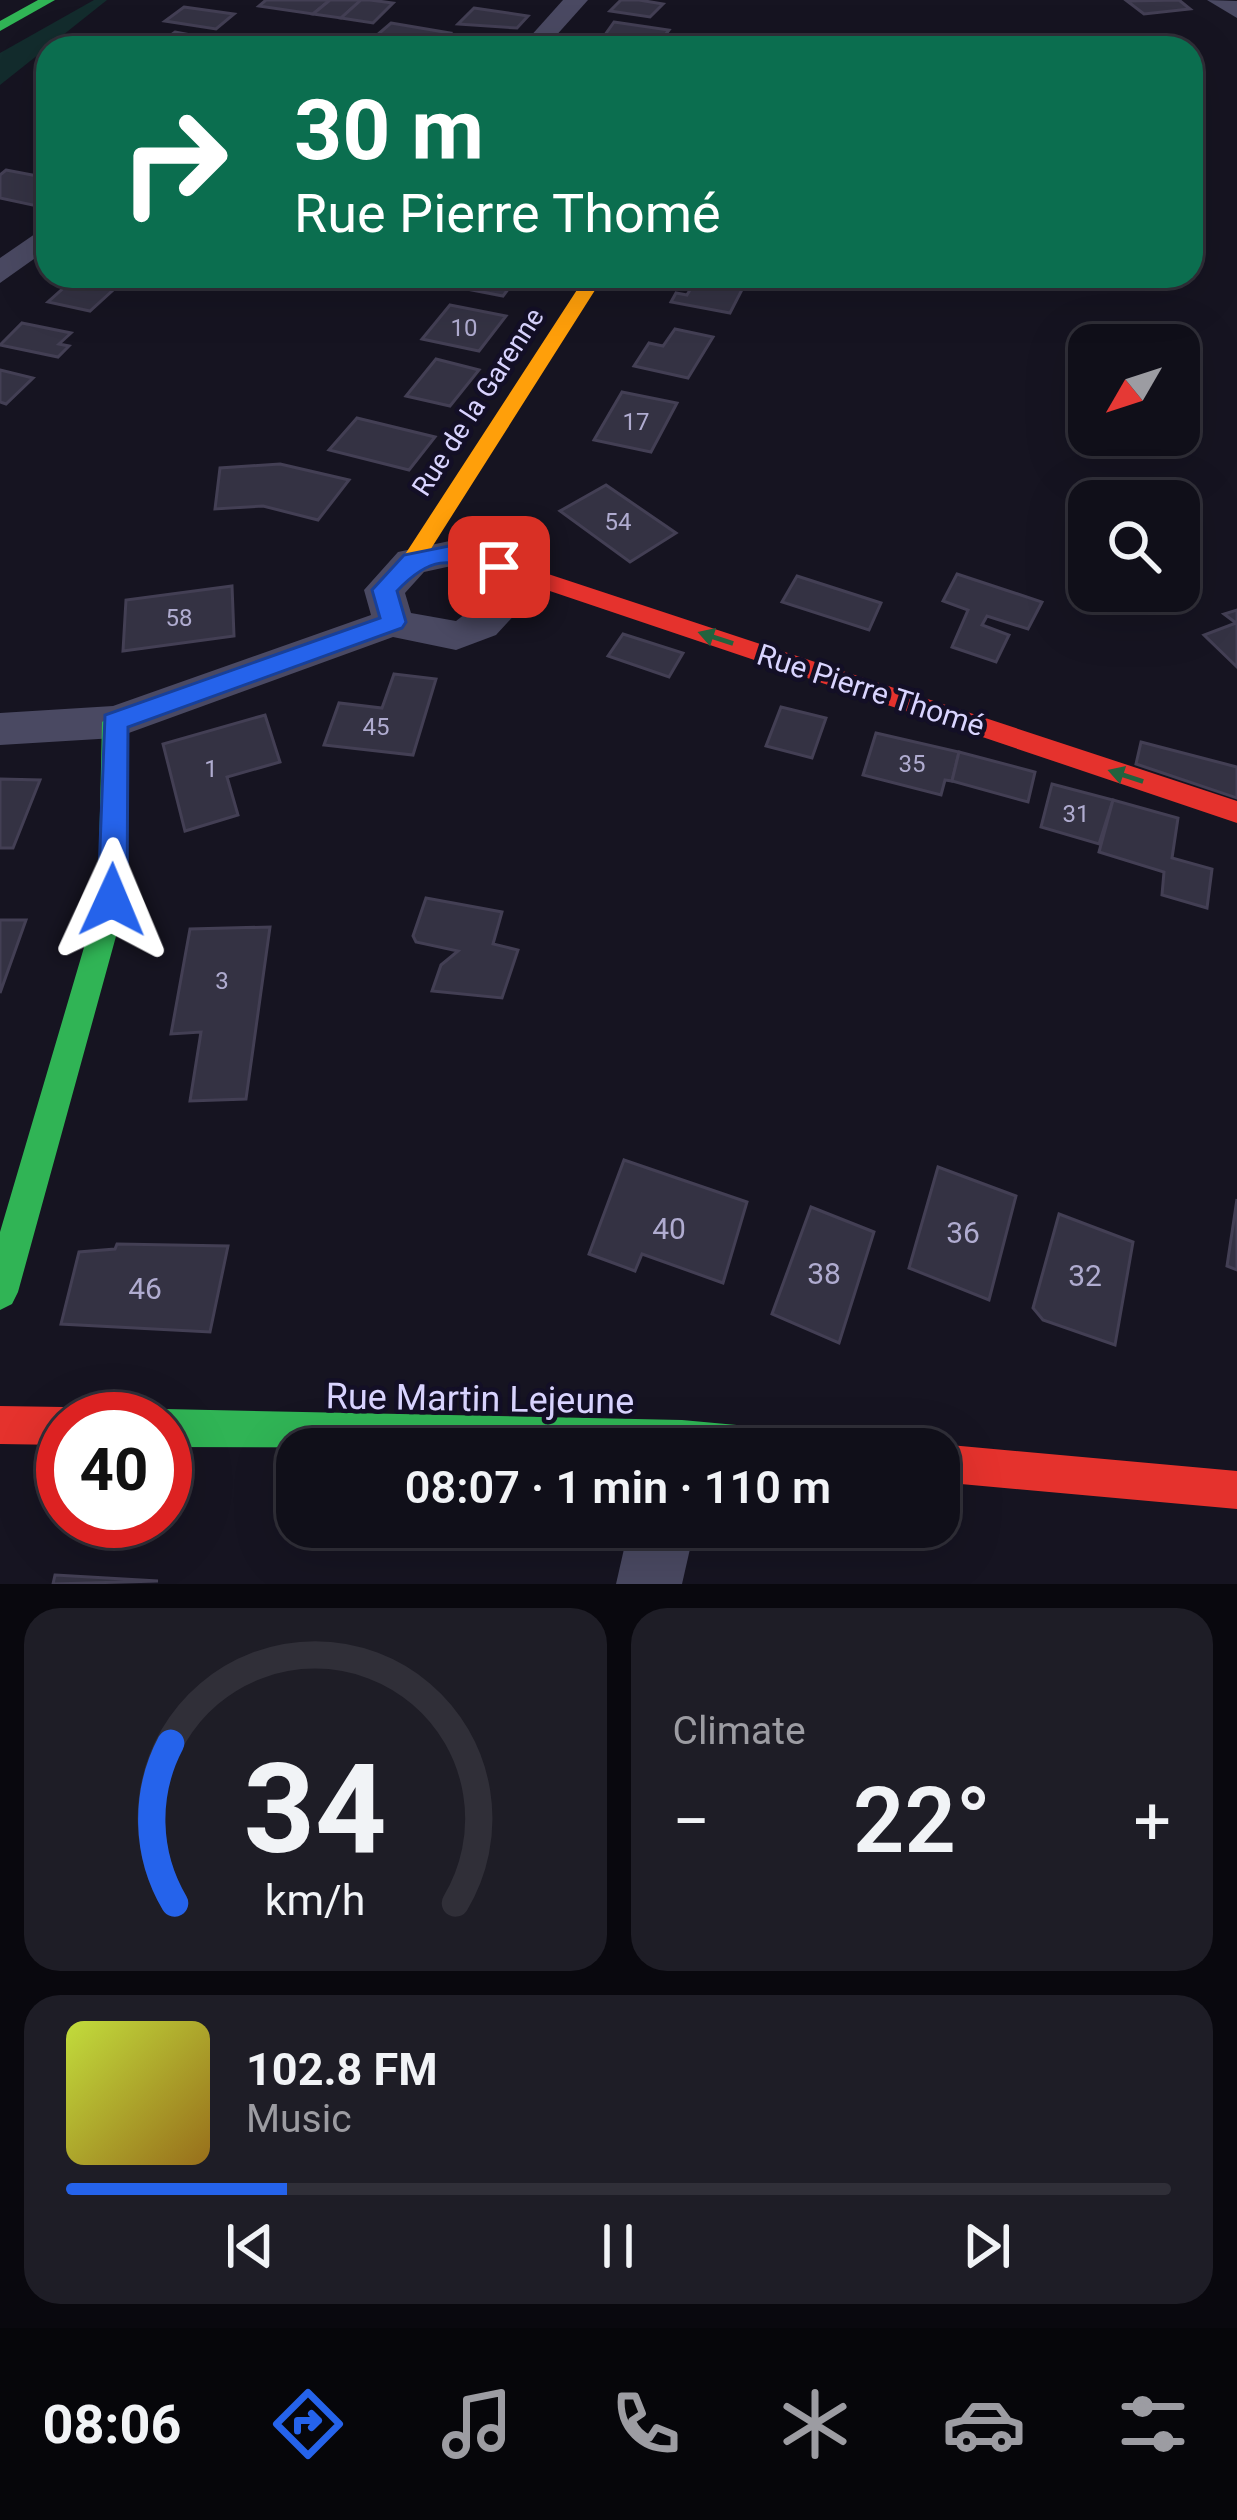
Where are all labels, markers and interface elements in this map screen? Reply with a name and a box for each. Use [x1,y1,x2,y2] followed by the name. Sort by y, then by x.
[294,81,484,180] text: 30 m
[96,84,252,240] icon: right
[294,182,721,245] text: Rue Pierre Thomé
[405,302,551,502] street label: Rue de la Garenne
[451,314,477,342] house number: 10
[1068,324,1200,456] north arrow
[1068,324,1200,612] map controls
[623,408,649,436] house number: 17
[1068,480,1200,612] button: search
[605,508,631,536] house number: 54
[448,516,550,618] pin
[466,534,532,600] icon: arrive
[166,604,192,632] house number: 58
[698,628,734,646] one-way arrow
[753,637,989,743] street label: Rue Pierre Thomé
[363,713,389,741] house number: 45
[899,750,925,778] house number: 35
[204,755,218,783] house number: 1
[1107,766,1143,785] one-way arrow
[1063,800,1089,828] house number: 31
[49,837,175,963] position arrow
[215,967,229,995] house number: 3
[652,1211,686,1246] house number: 40
[946,1215,980,1250] house number: 36
[807,1256,841,1291] house number: 38
[1068,1258,1102,1293] house number: 32
[128,1271,162,1306] house number: 46
[325,1375,635,1423] street label: Rue Martin Lejeune
[36,1392,192,1548] speed limit sign: 40
[405,1461,831,1514] text: 08:07 · 1 min · 110 m
[673,1708,806,1754] text: Climate
[244,1736,387,1882] text: 34
[853,1769,991,1874] text: 22°
[673,1783,710,1860] text: −
[1134,1783,1171,1860] text: +
[265,1874,366,1924] text: km/h
[246,2043,438,2096] text: 102.8 FM
[246,2096,352,2142] text: Music
[217,2213,283,2279] icon: previous
[585,2213,651,2279] icon: pause
[954,2213,1020,2279] icon: next
[266,2382,350,2466] icon: directions
[435,2382,519,2466] icon: music
[604,2382,688,2466] icon: phone
[773,2382,857,2466] icon: climate
[942,2382,1026,2466] icon: car
[1111,2382,1195,2466] icon: filters
[42,2393,182,2456] text: 08:06

